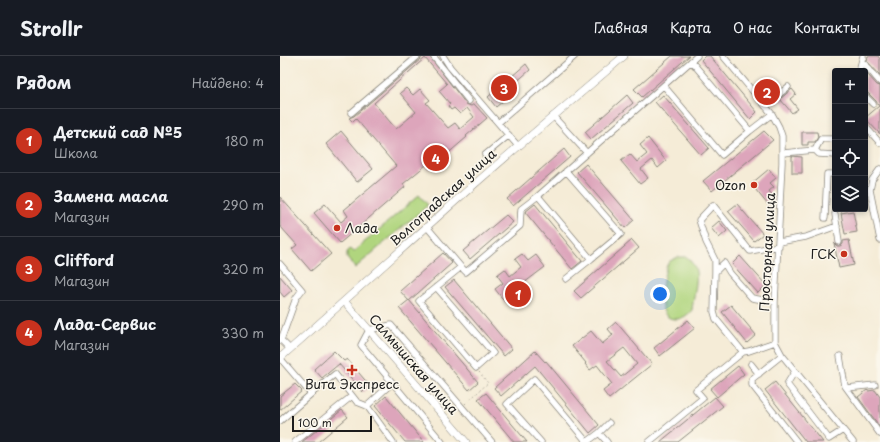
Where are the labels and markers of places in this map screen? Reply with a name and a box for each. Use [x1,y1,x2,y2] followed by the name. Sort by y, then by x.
[491,73,517,103] pin: 3
[754,77,780,107] pin: 2
[423,143,449,173] pin: 4
[715,175,746,194] place label: Ozon
[749,180,759,190] marker: Ozon
[345,218,379,237] place label: Лада
[332,223,342,233] marker: Лада
[811,244,836,263] place label: ГСК
[839,249,849,259] marker: ГСК
[505,279,531,309] pin: 1
[347,365,357,375] marker: Вита Экспресс
[305,374,399,393] place label: Вита Экспресс

